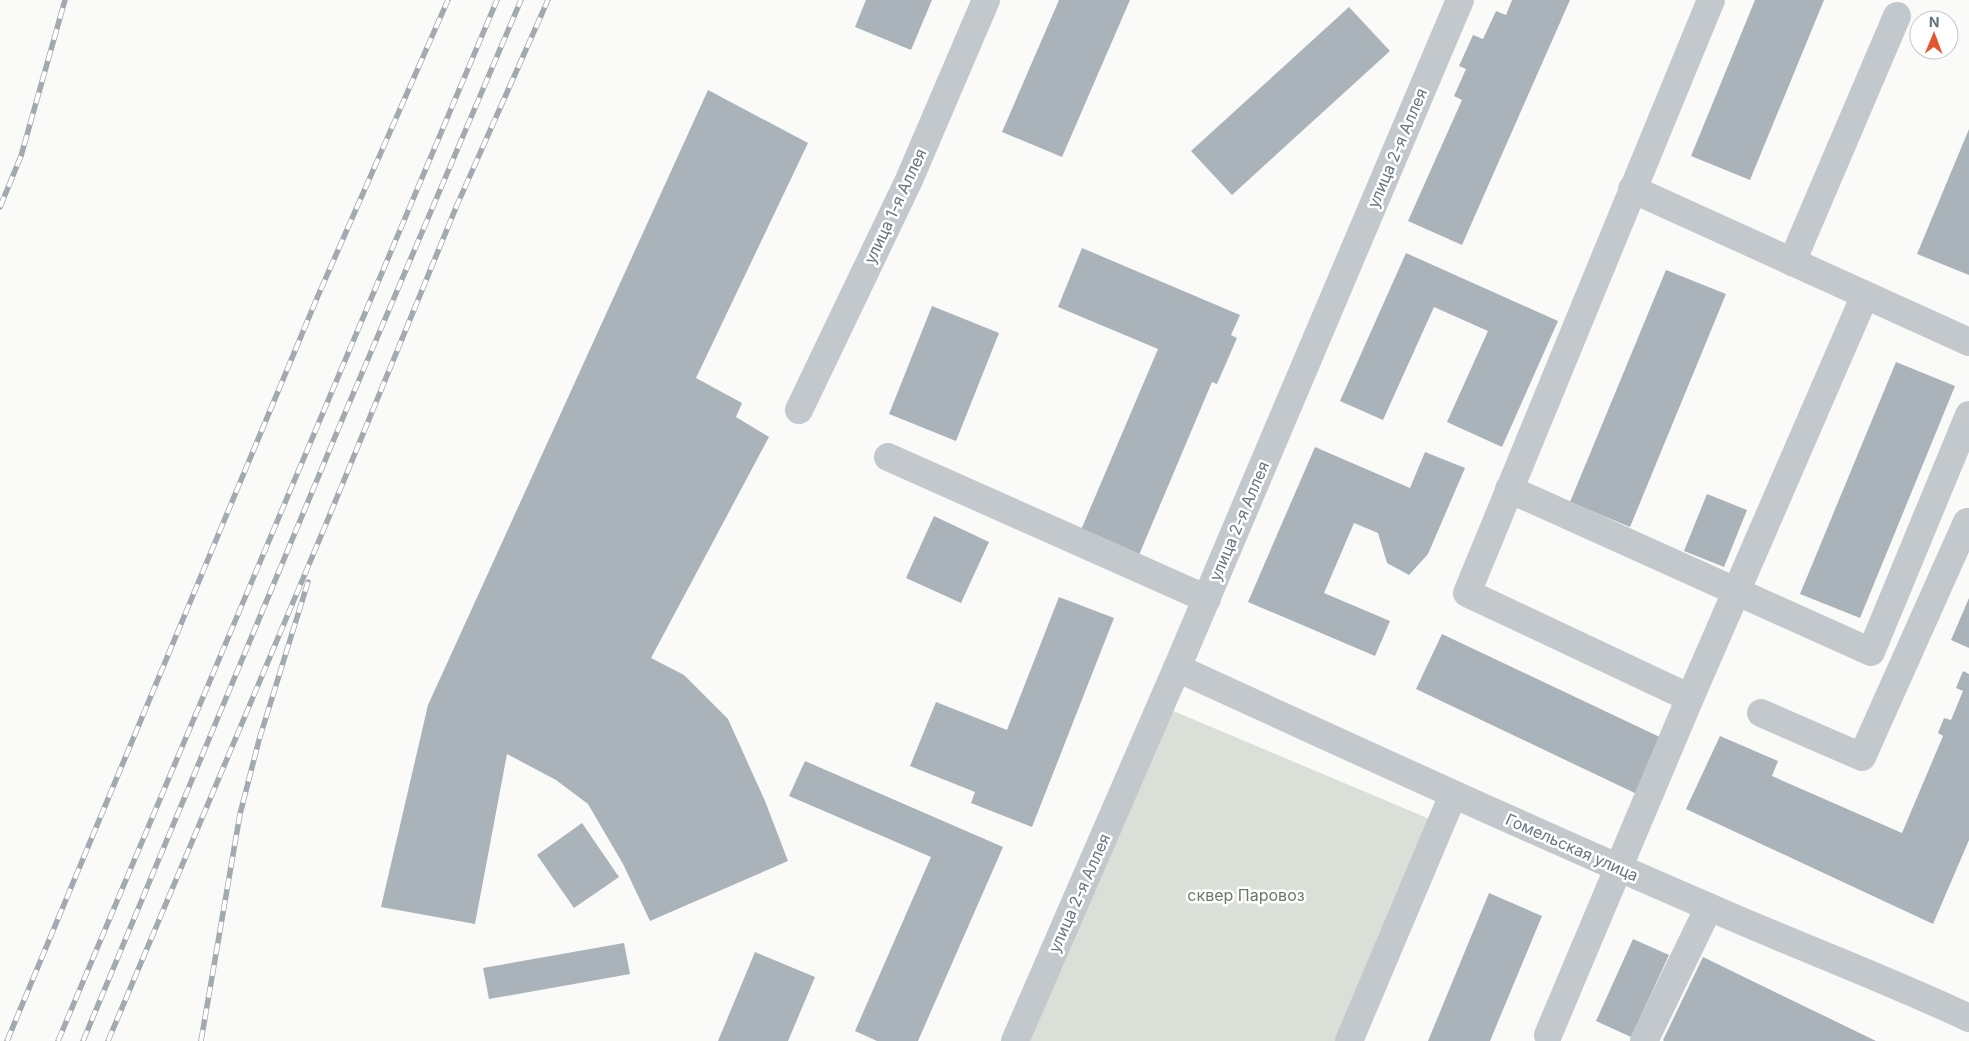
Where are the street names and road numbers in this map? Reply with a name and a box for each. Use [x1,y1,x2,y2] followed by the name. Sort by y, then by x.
[1363,85,1431,211] street label: улица 2-я Аллея
[860,145,930,267] street label: улица 1-я Аллея
[1205,458,1273,584] street label: улица 2-я Аллея
[1503,809,1641,885] street label: Гомельская улица
[1044,830,1114,956] street label: улица 2-я Аллея

